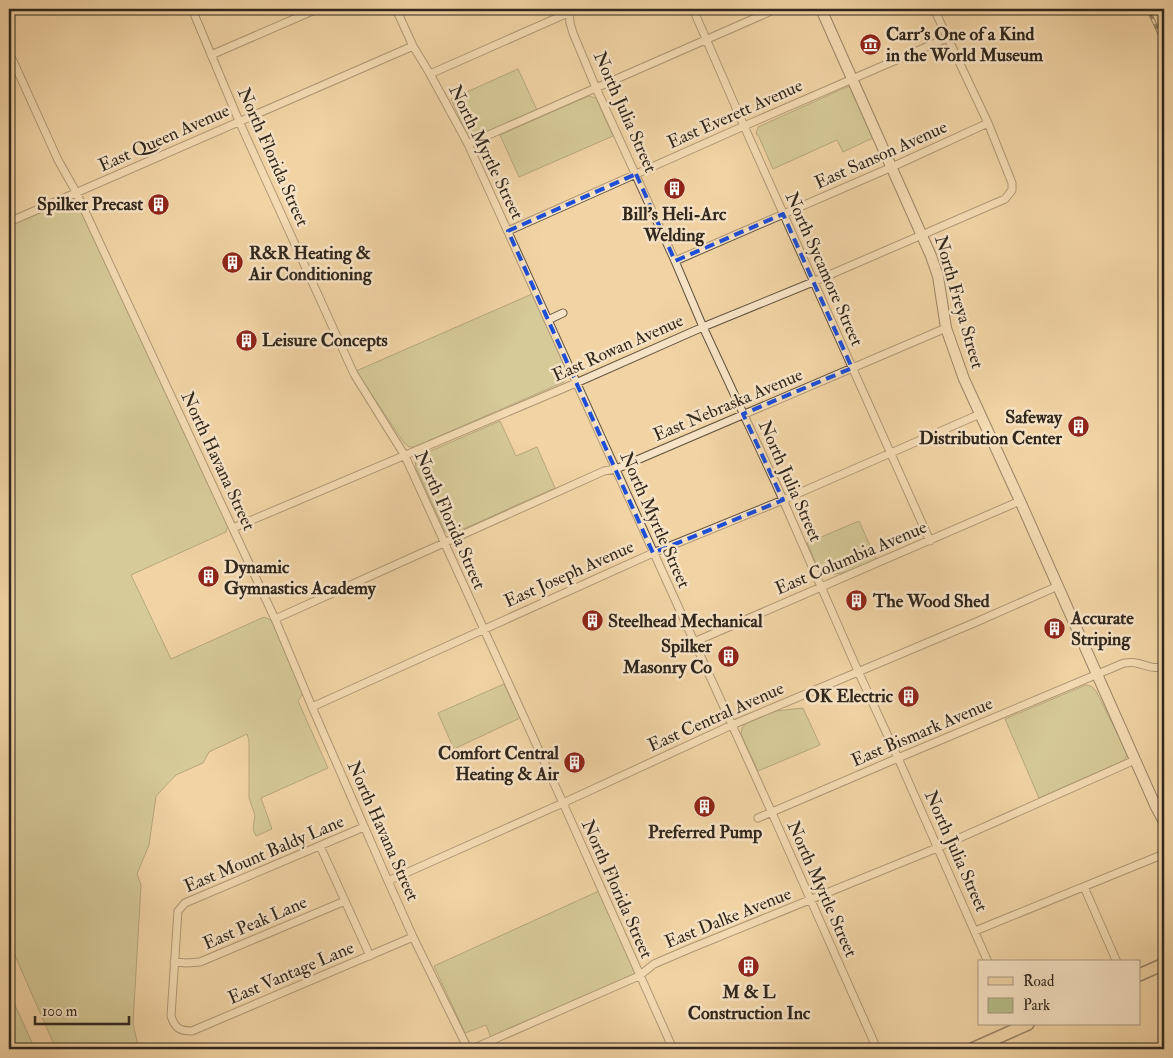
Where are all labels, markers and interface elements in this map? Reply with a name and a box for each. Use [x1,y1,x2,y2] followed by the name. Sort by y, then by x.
[885,23,1044,67] place label: Carr's One of a Kind in the World Museum
[858,32,882,56] museum icon: Carr's One of a Kind in the World Museum
[588,48,662,176] street label: North Julia Street
[664,74,807,154] street label: East Everett Avenue
[443,81,529,223] street label: North Myrtle Street
[232,84,314,230] street label: North Florida Street
[95,99,233,177] street label: East Queen Avenue
[811,115,951,195] street label: East Sanson Avenue
[662,177,686,201] building icon: Bill's Heli-Arc Welding
[780,188,868,350] street label: North Sycamore Street
[147,192,171,216] building icon: Spilker Precast
[37,193,143,216] place label: Spilker Precast
[622,203,727,247] place label: Bill's Heli-Arc Welding
[929,233,989,371] street label: North Freya Street
[248,242,373,286] place label: R&R Heating & Air Conditioning
[221,251,245,275] building icon: R&R Heating & Air Conditioning
[549,309,688,387] street label: East Rowan Avenue
[234,328,258,352] building icon: Leisure Concepts
[262,329,388,352] place label: Leisure Concepts
[650,363,807,447] street label: East Nebraska Avenue
[176,388,260,534] street label: North Havana Street
[919,406,1063,450] place label: Safeway Distribution Center
[1066,415,1090,439] building icon: Safeway Distribution Center
[753,417,827,545] street label: North Julia Street
[409,447,491,593] street label: North Florida Street
[615,448,695,592] street label: North Myrtle Street
[772,515,931,600] street label: East Columbia Avenue
[500,535,638,613] street label: East Joseph Avenue
[224,556,377,600] place label: Dynamic Gymnastics Academy
[196,565,220,589] building icon: Dynamic Gymnastics Academy
[845,589,869,613] building icon: The Wood Shed
[872,590,990,613] place label: The Wood Shed
[1070,607,1134,651] place label: Accurate Striping
[580,609,604,633] building icon: Steelhead Mechanical
[608,610,763,633] place label: Steelhead Mechanical
[1043,616,1067,640] building icon: Accurate Striping
[622,635,712,679] place label: Spilker Masonry Co
[716,644,740,668] building icon: Spilker Masonry Co
[644,677,788,757] street label: East Central Avenue
[897,684,921,708] building icon: OK Electric
[805,685,894,708] place label: OK Electric
[848,692,997,772] street label: East Bismark Avenue
[438,742,559,786] place label: Comfort Central Heating & Air
[563,751,587,775] building icon: Comfort Central Heating & Air
[342,757,424,905] street label: North Havana Street
[919,787,993,915] street label: North Julia Street
[693,795,717,819] building icon: Preferred Pump
[181,810,348,898] street label: East Mount Baldy Lane
[576,816,658,962] street label: North Florida Street
[782,817,862,961] street label: North Myrtle Street
[648,821,762,844] place label: Preferred Pump
[661,882,795,954] street label: East Dalke Avenue
[200,891,311,955] street label: East Peak Lane
[225,936,358,1010] street label: East Vantage Lane
[737,955,761,979] building icon: M & L Construction Inc
[978,960,1140,1026] legend
[1023,972,1055,991] text: Road
[688,981,811,1025] place label: M & L Construction Inc
[35,993,129,1025] scale bar
[1023,996,1050,1015] text: Park
[42,1002,78,1021] text: 100 m

